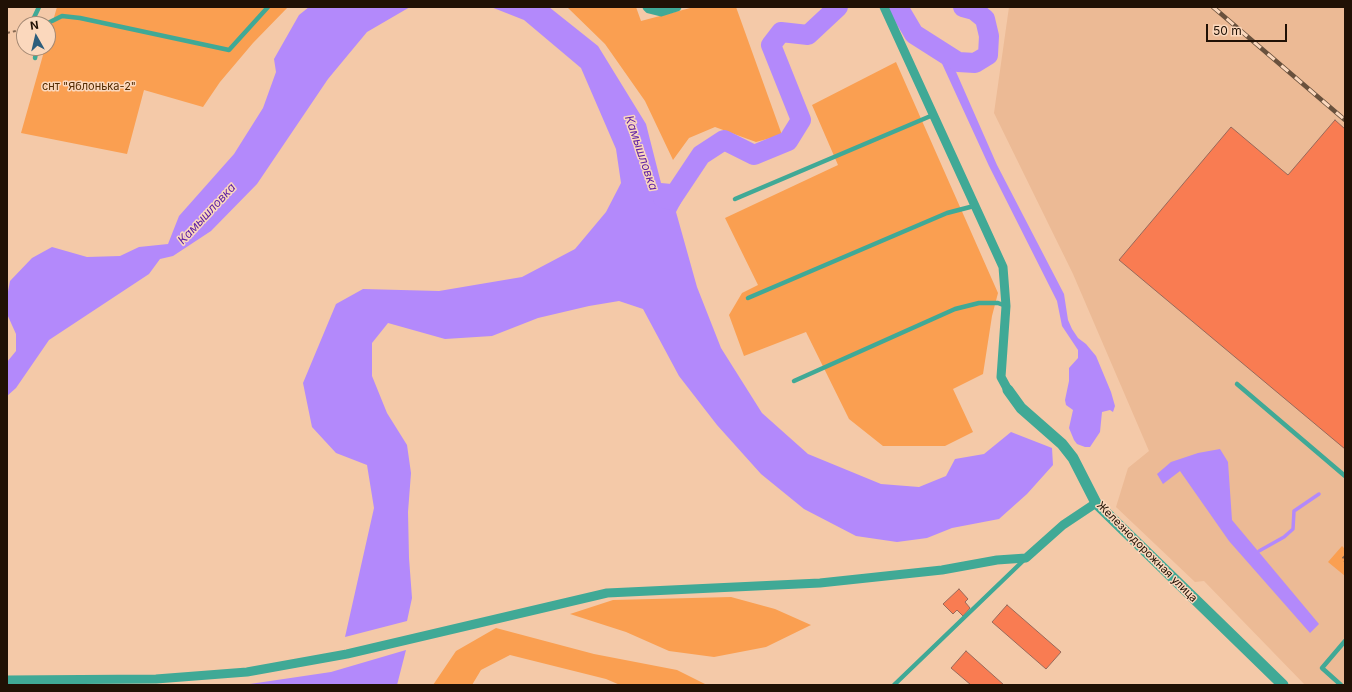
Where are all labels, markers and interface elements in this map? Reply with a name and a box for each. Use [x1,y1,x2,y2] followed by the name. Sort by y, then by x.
[16,16,56,56] north arrow
[1208,16,1289,42] scale bar
[29,18,40,33] text: N
[1213,23,1242,38] text: 50 m
[42,80,136,94] park label: снт "Яблонька-2"
[621,114,661,192] water label: Камышловка
[175,181,239,247] water label: Камышловка
[1094,499,1200,605] street label: Железнодорожная улица

